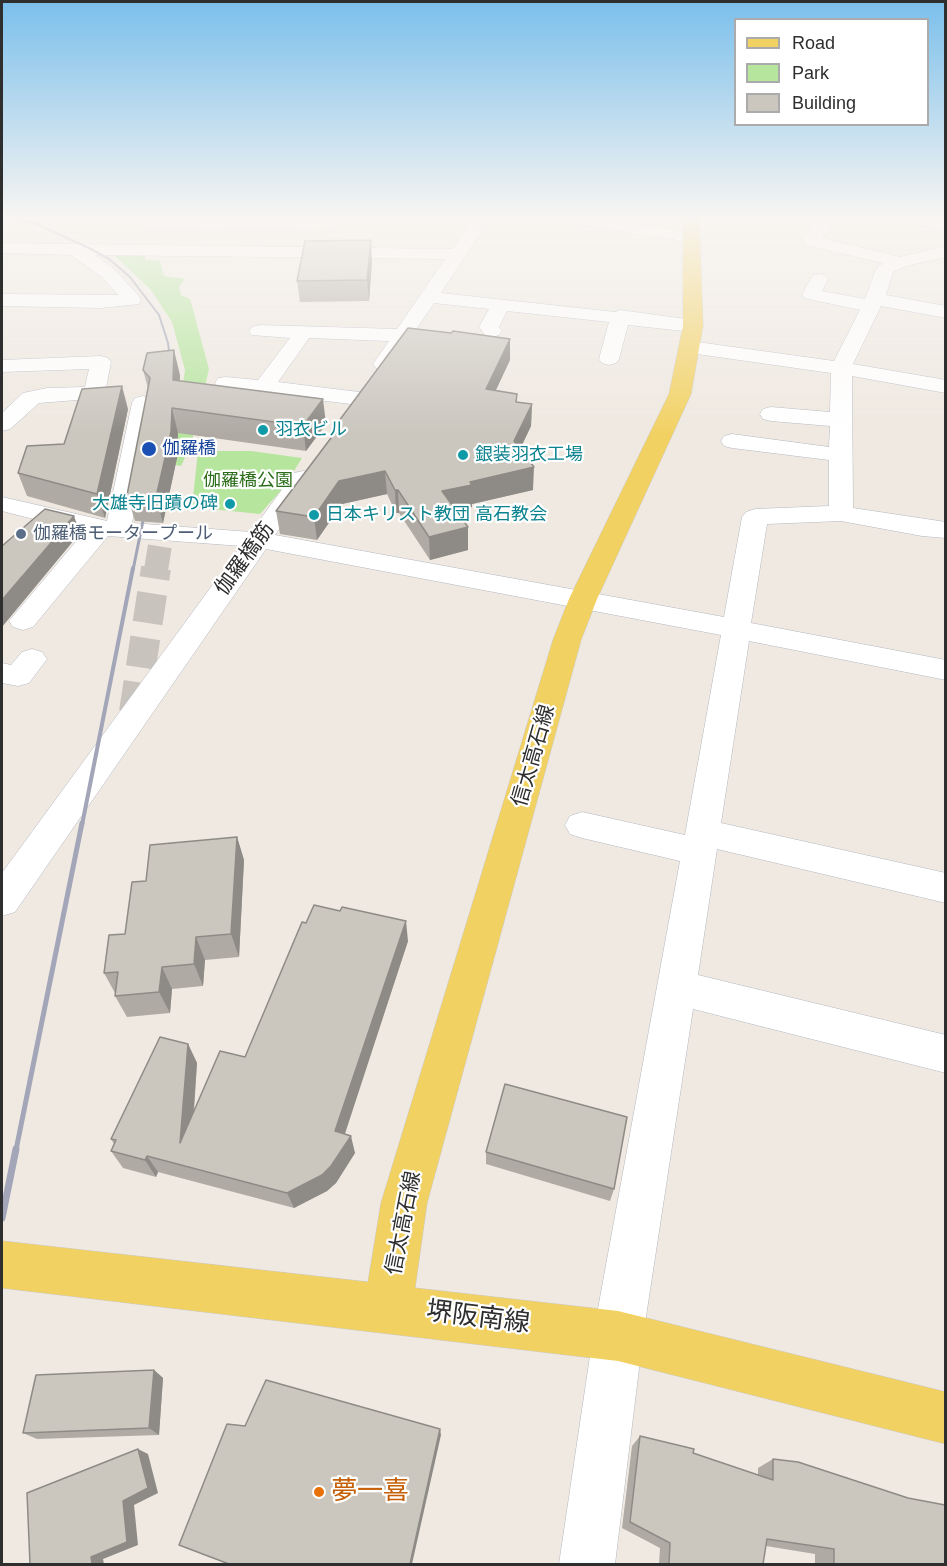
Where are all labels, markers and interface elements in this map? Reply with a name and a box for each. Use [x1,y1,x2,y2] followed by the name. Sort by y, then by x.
[734,18,929,126] legend
[792,33,835,53] text: Road
[792,63,829,83] text: Park
[792,93,856,113] text: Building
[275,419,347,441] place label: 羽衣ビル
[256,423,270,437] marker: 羽衣ビル
[162,438,216,460] place label: 伽羅橋
[140,440,158,458] marker: 伽羅橋
[475,444,583,466] place label: 銀装羽衣工場
[456,448,470,462] marker: 銀装羽衣工場
[203,470,293,492] park label: 伽羅橋公園
[92,493,218,515] place label: 大雄寺旧蹟の碑
[223,497,237,511] marker: 大雄寺旧蹟の碑
[326,504,547,526] place label: 日本キリスト教団 高石教会
[307,508,321,522] marker: 日本キリスト教団 高石教会
[210,518,280,600] street label: 伽羅橋筋
[33,523,213,545] place label: 伽羅橋モータープール
[14,527,28,541] marker: 伽羅橋モータープール
[507,702,561,810] street label: 信太高石線
[382,1169,426,1277] street label: 信太高石線
[424,1296,532,1340] street label: 堺阪南線
[331,1476,409,1508] place label: 夢一喜
[312,1485,326,1499] marker: 夢一喜

